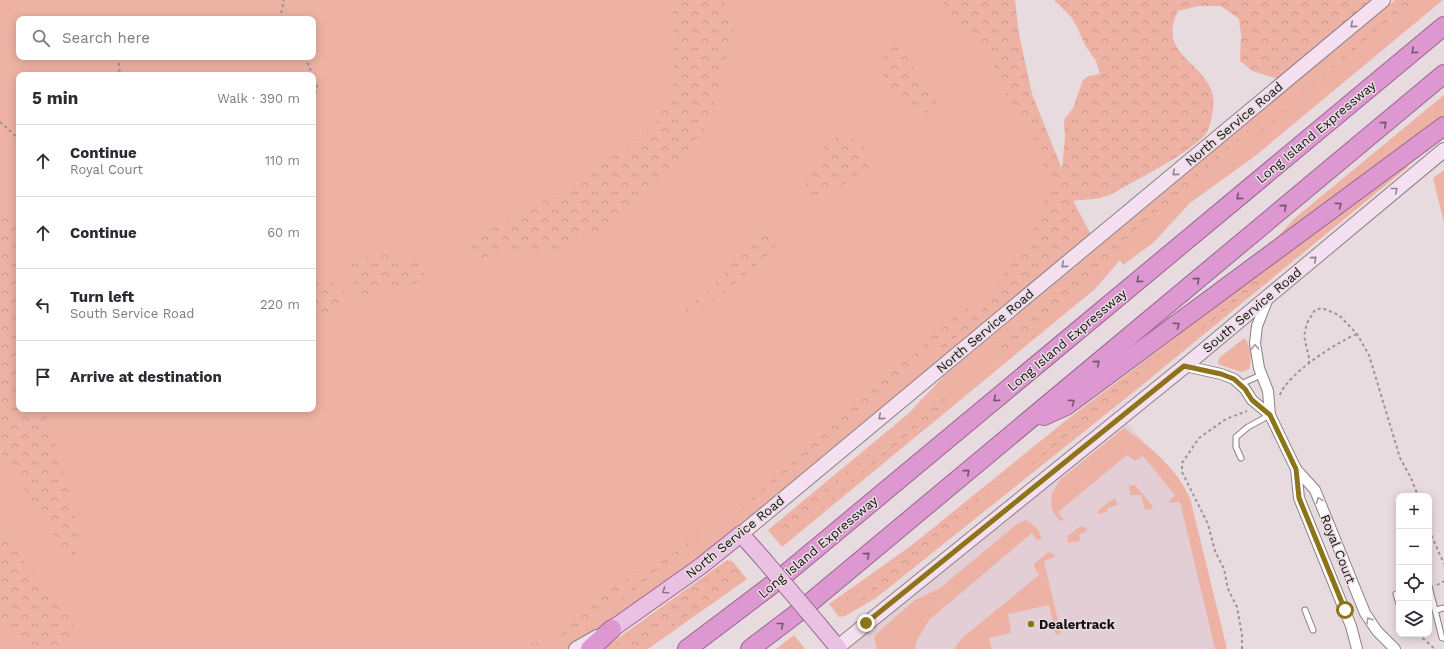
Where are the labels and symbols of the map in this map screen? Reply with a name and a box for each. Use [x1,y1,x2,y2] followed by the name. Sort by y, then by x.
[1350,20,1358,27] one-way arrow
[1411,46,1419,53] one-way arrow
[1253,78,1379,186] street label: Long Island Expressway
[1182,79,1286,169] street label: North Service Road
[1379,122,1387,129] one-way arrow
[1172,168,1180,175] one-way arrow
[1391,188,1398,195] one-way arrow
[1236,192,1243,199] one-way arrow
[1334,202,1341,209] one-way arrow
[1279,205,1287,212] one-way arrow
[1309,256,1316,263] one-way arrow
[1062,260,1069,267] one-way arrow
[1200,264,1304,356] street label: South Service Road
[1136,275,1144,282] one-way arrow
[1192,277,1200,284] one-way arrow
[933,286,1037,376] street label: North Service Road
[1004,286,1130,394] street label: Long Island Expressway
[1173,322,1180,329] one-way arrow
[1251,344,1260,350] one-way arrow
[1093,361,1100,368] one-way arrow
[993,394,1001,401] one-way arrow
[1068,400,1075,407] one-way arrow
[879,413,886,420] one-way arrow
[962,470,970,477] one-way arrow
[683,493,787,581] street label: North Service Road
[755,493,881,601] street label: Long Island Expressway
[1315,497,1323,504] one-way arrow
[1317,512,1359,586] street label: Royal Court
[862,553,869,560] one-way arrow
[663,586,670,593] one-way arrow
[1336,601,1354,619] route start
[857,614,875,632] route end
[1039,617,1116,632] place label: Dealertrack
[1366,617,1374,624] one-way arrow
[1026,619,1036,629] marker: Dealertrack
[777,623,784,630] one-way arrow

